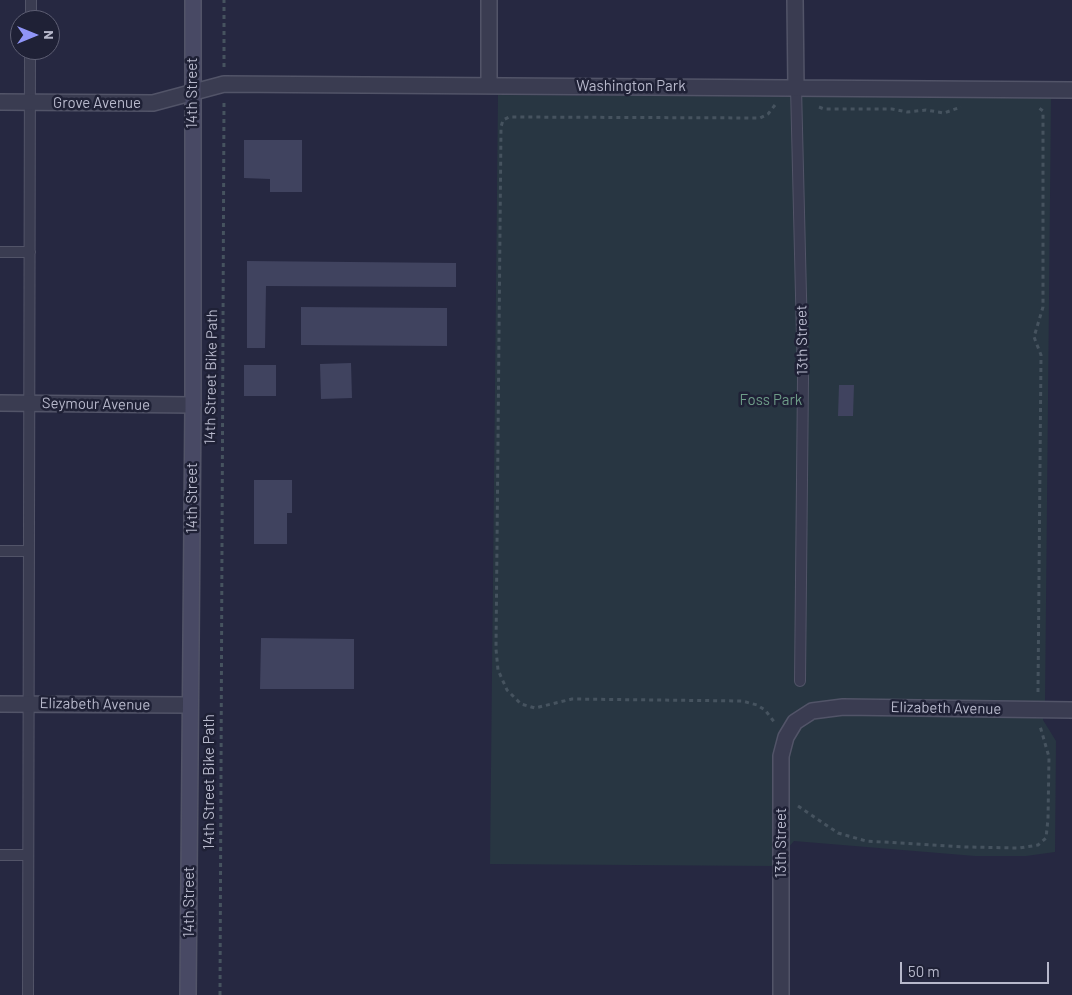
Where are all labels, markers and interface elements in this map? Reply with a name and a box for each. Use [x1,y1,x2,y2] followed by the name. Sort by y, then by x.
[10,10,60,60] north arrow
[41,30,58,40] text: N
[183,57,201,129] street label: 14th Street
[576,77,686,95] street label: Washington Park
[53,94,141,112] street label: Grove Avenue
[792,305,812,375] street label: 13th Street
[201,309,221,445] street label: 14th Street Bike Path
[740,391,802,409] park label: Foss Park
[42,394,150,414] street label: Seymour Avenue
[183,462,201,534] street label: 14th Street
[39,694,151,714] street label: Elizabeth Avenue
[890,698,1002,718] street label: Elizabeth Avenue
[200,714,218,850] street label: 14th Street Bike Path
[772,808,790,878] street label: 13th Street
[180,866,198,938] street label: 14th Street
[902,952,1051,984] scale bar
[908,962,940,980] text: 50 m

